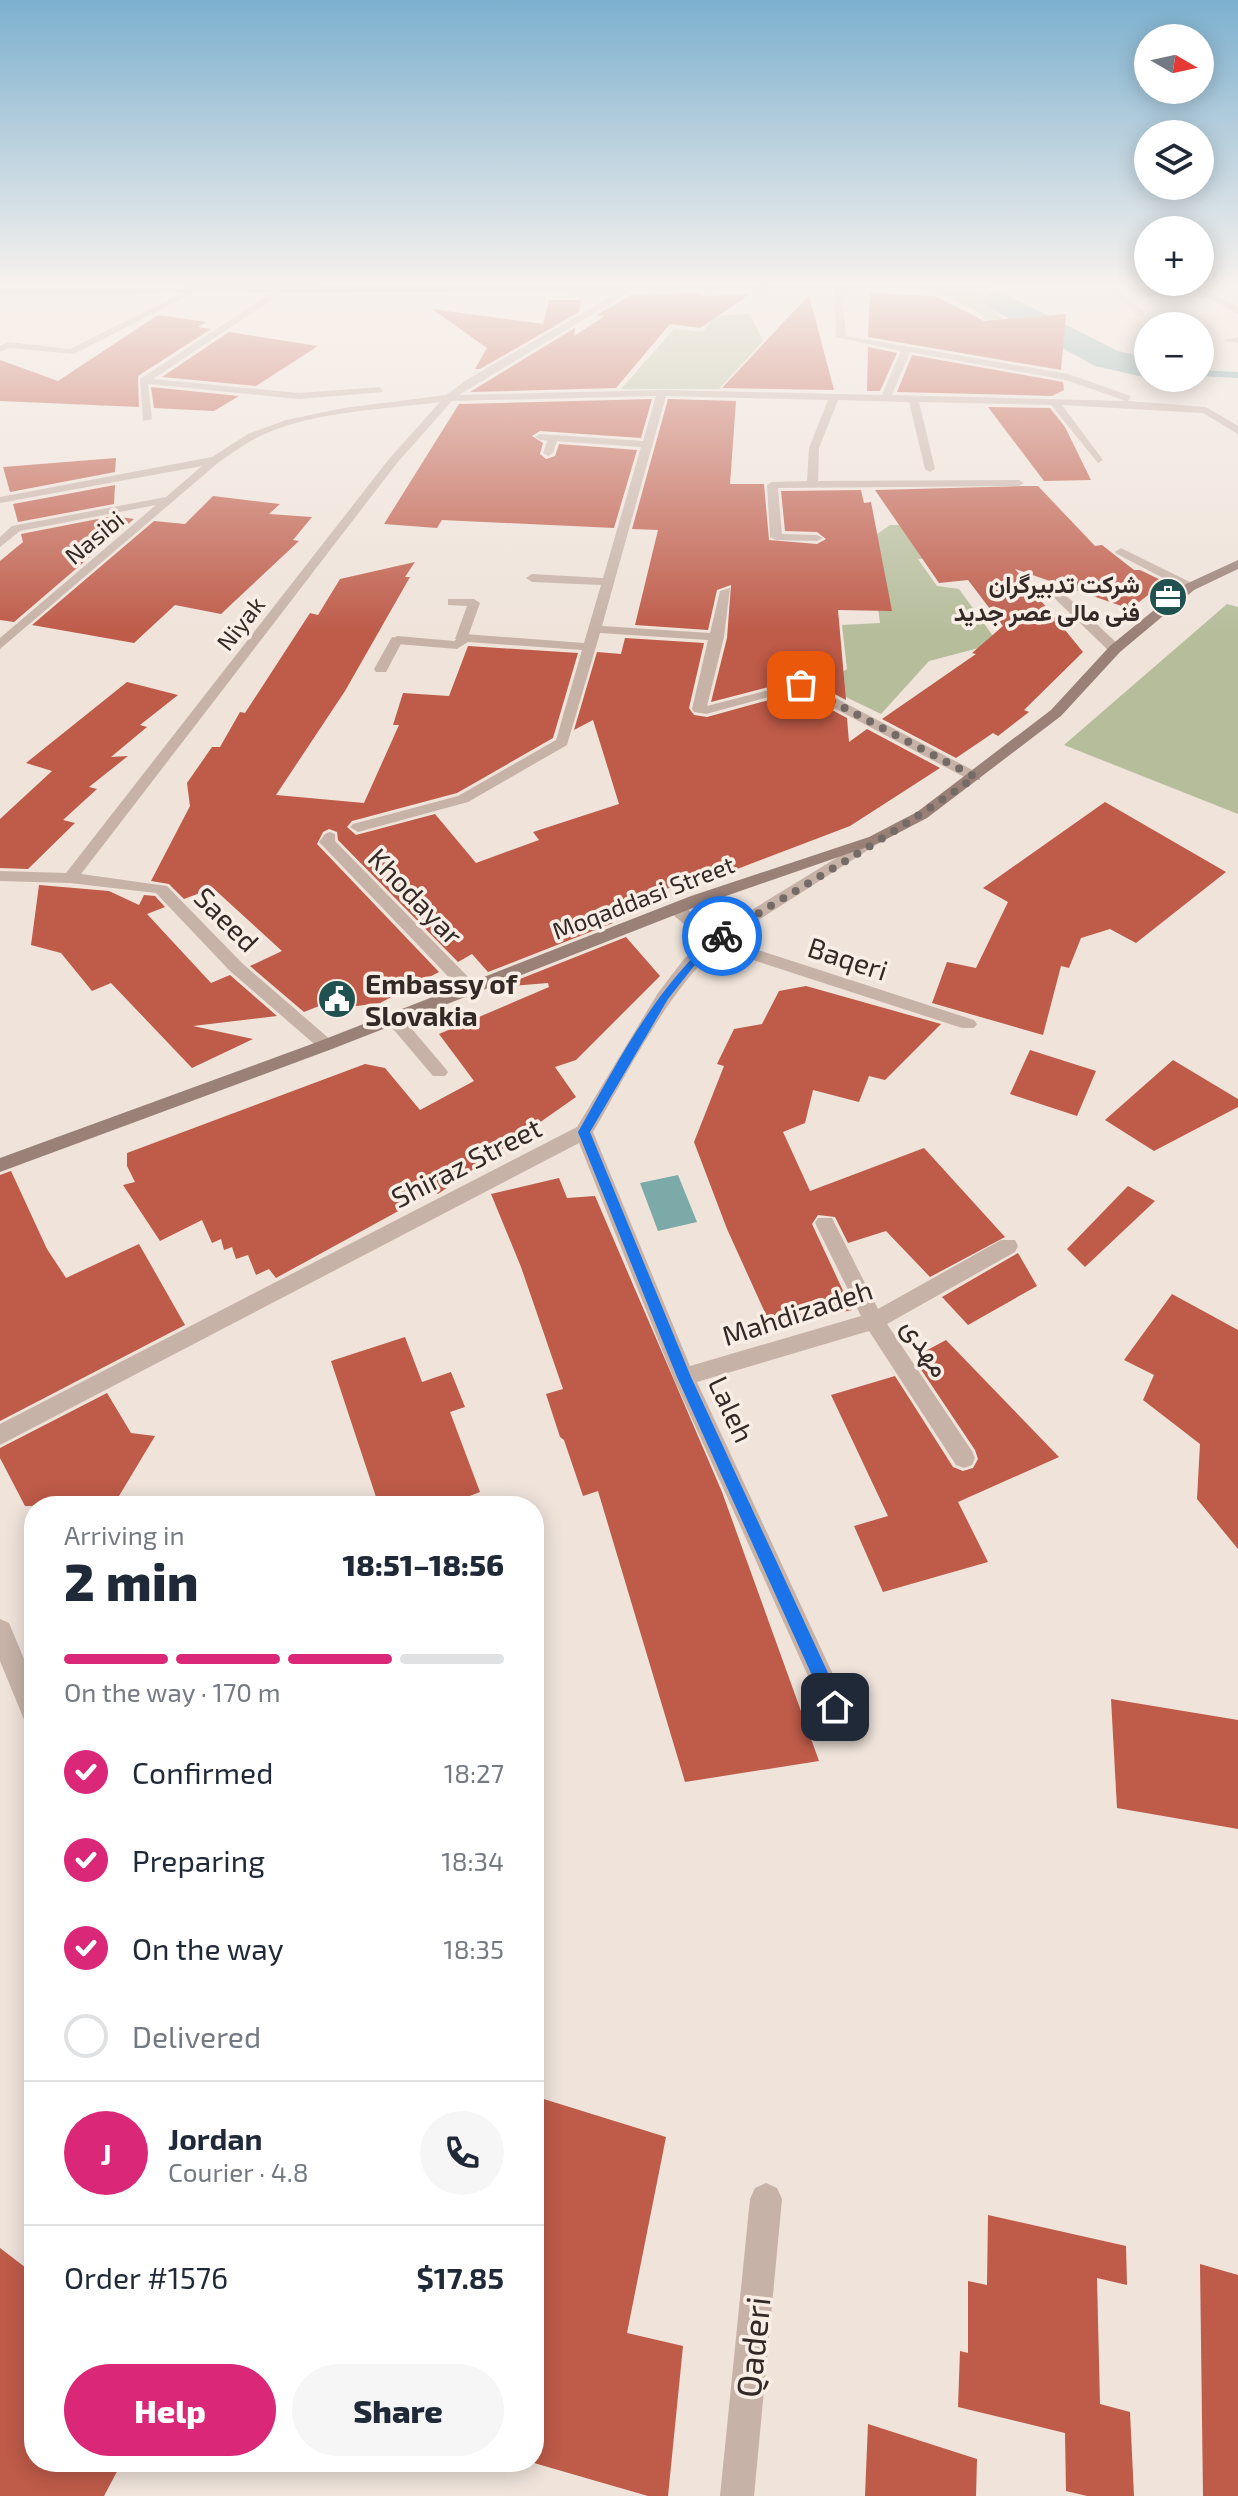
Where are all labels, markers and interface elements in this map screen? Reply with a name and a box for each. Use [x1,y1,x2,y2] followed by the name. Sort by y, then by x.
[1134,24,1214,104] north arrow
[1134,24,1214,392] map controls
[1134,120,1214,200] button: layers
[1134,216,1214,296] button: +
[1134,312,1214,392] button: −
[59,504,129,570] street label: Nasibi
[954,569,1140,628] place label: شرکت تدبیرگران فنی مالی عصر جدید
[1147,576,1189,618] office icon: شرکت تدبیرگران فنی مالی عصر جدید
[210,590,270,656] street label: Niyak
[767,651,835,719] pin
[779,663,823,707] icon: bag
[362,841,470,951] street label: Khodayar
[548,849,738,945] street label: Moqaddasi Street
[188,880,266,958] street label: Saeed
[682,896,762,976] courier
[700,914,744,958] icon: bike
[804,929,892,987] street label: Baqeri
[365,966,518,1032] place label: Embassy of Slovakia
[316,978,358,1020] public building icon: Embassy of Slovakia
[385,1110,547,1214] street label: Shiraz Street
[717,1272,877,1352] street label: Mahdizadeh
[894,1311,959,1384] street label: مهدی
[702,1370,762,1448] street label: Laleh
[64,1519,185,1550] text: Arriving in
[342,1546,504,1582] text: 18:51–18:56
[64,1549,199,1611] text: 2 min
[801,1673,869,1741] pin
[64,1676,281,1707] text: On the way · 170 m
[813,1685,857,1729] icon: home
[64,1750,108,1794] icon: check
[132,1754,273,1790] text: Confirmed
[444,1757,504,1788] text: 18:27
[64,1838,108,1882] icon: check
[132,1842,265,1878] text: Preparing
[441,1845,504,1876] text: 18:34
[64,1926,108,1970] icon: check
[132,1930,284,1966] text: On the way
[443,1933,504,1964] text: 18:35
[132,2018,261,2054] text: Delivered
[420,2111,504,2195] button: phone
[168,2120,263,2156] text: Jordan
[100,2135,112,2171] text: J
[168,2156,309,2187] text: Courier · 4.8
[64,2259,228,2295] text: Order #1576
[416,2259,504,2295] text: $17.85
[726,2295,778,2399] street label: Qaderi
[64,2364,276,2456] button: Help
[292,2364,504,2456] button: Share

